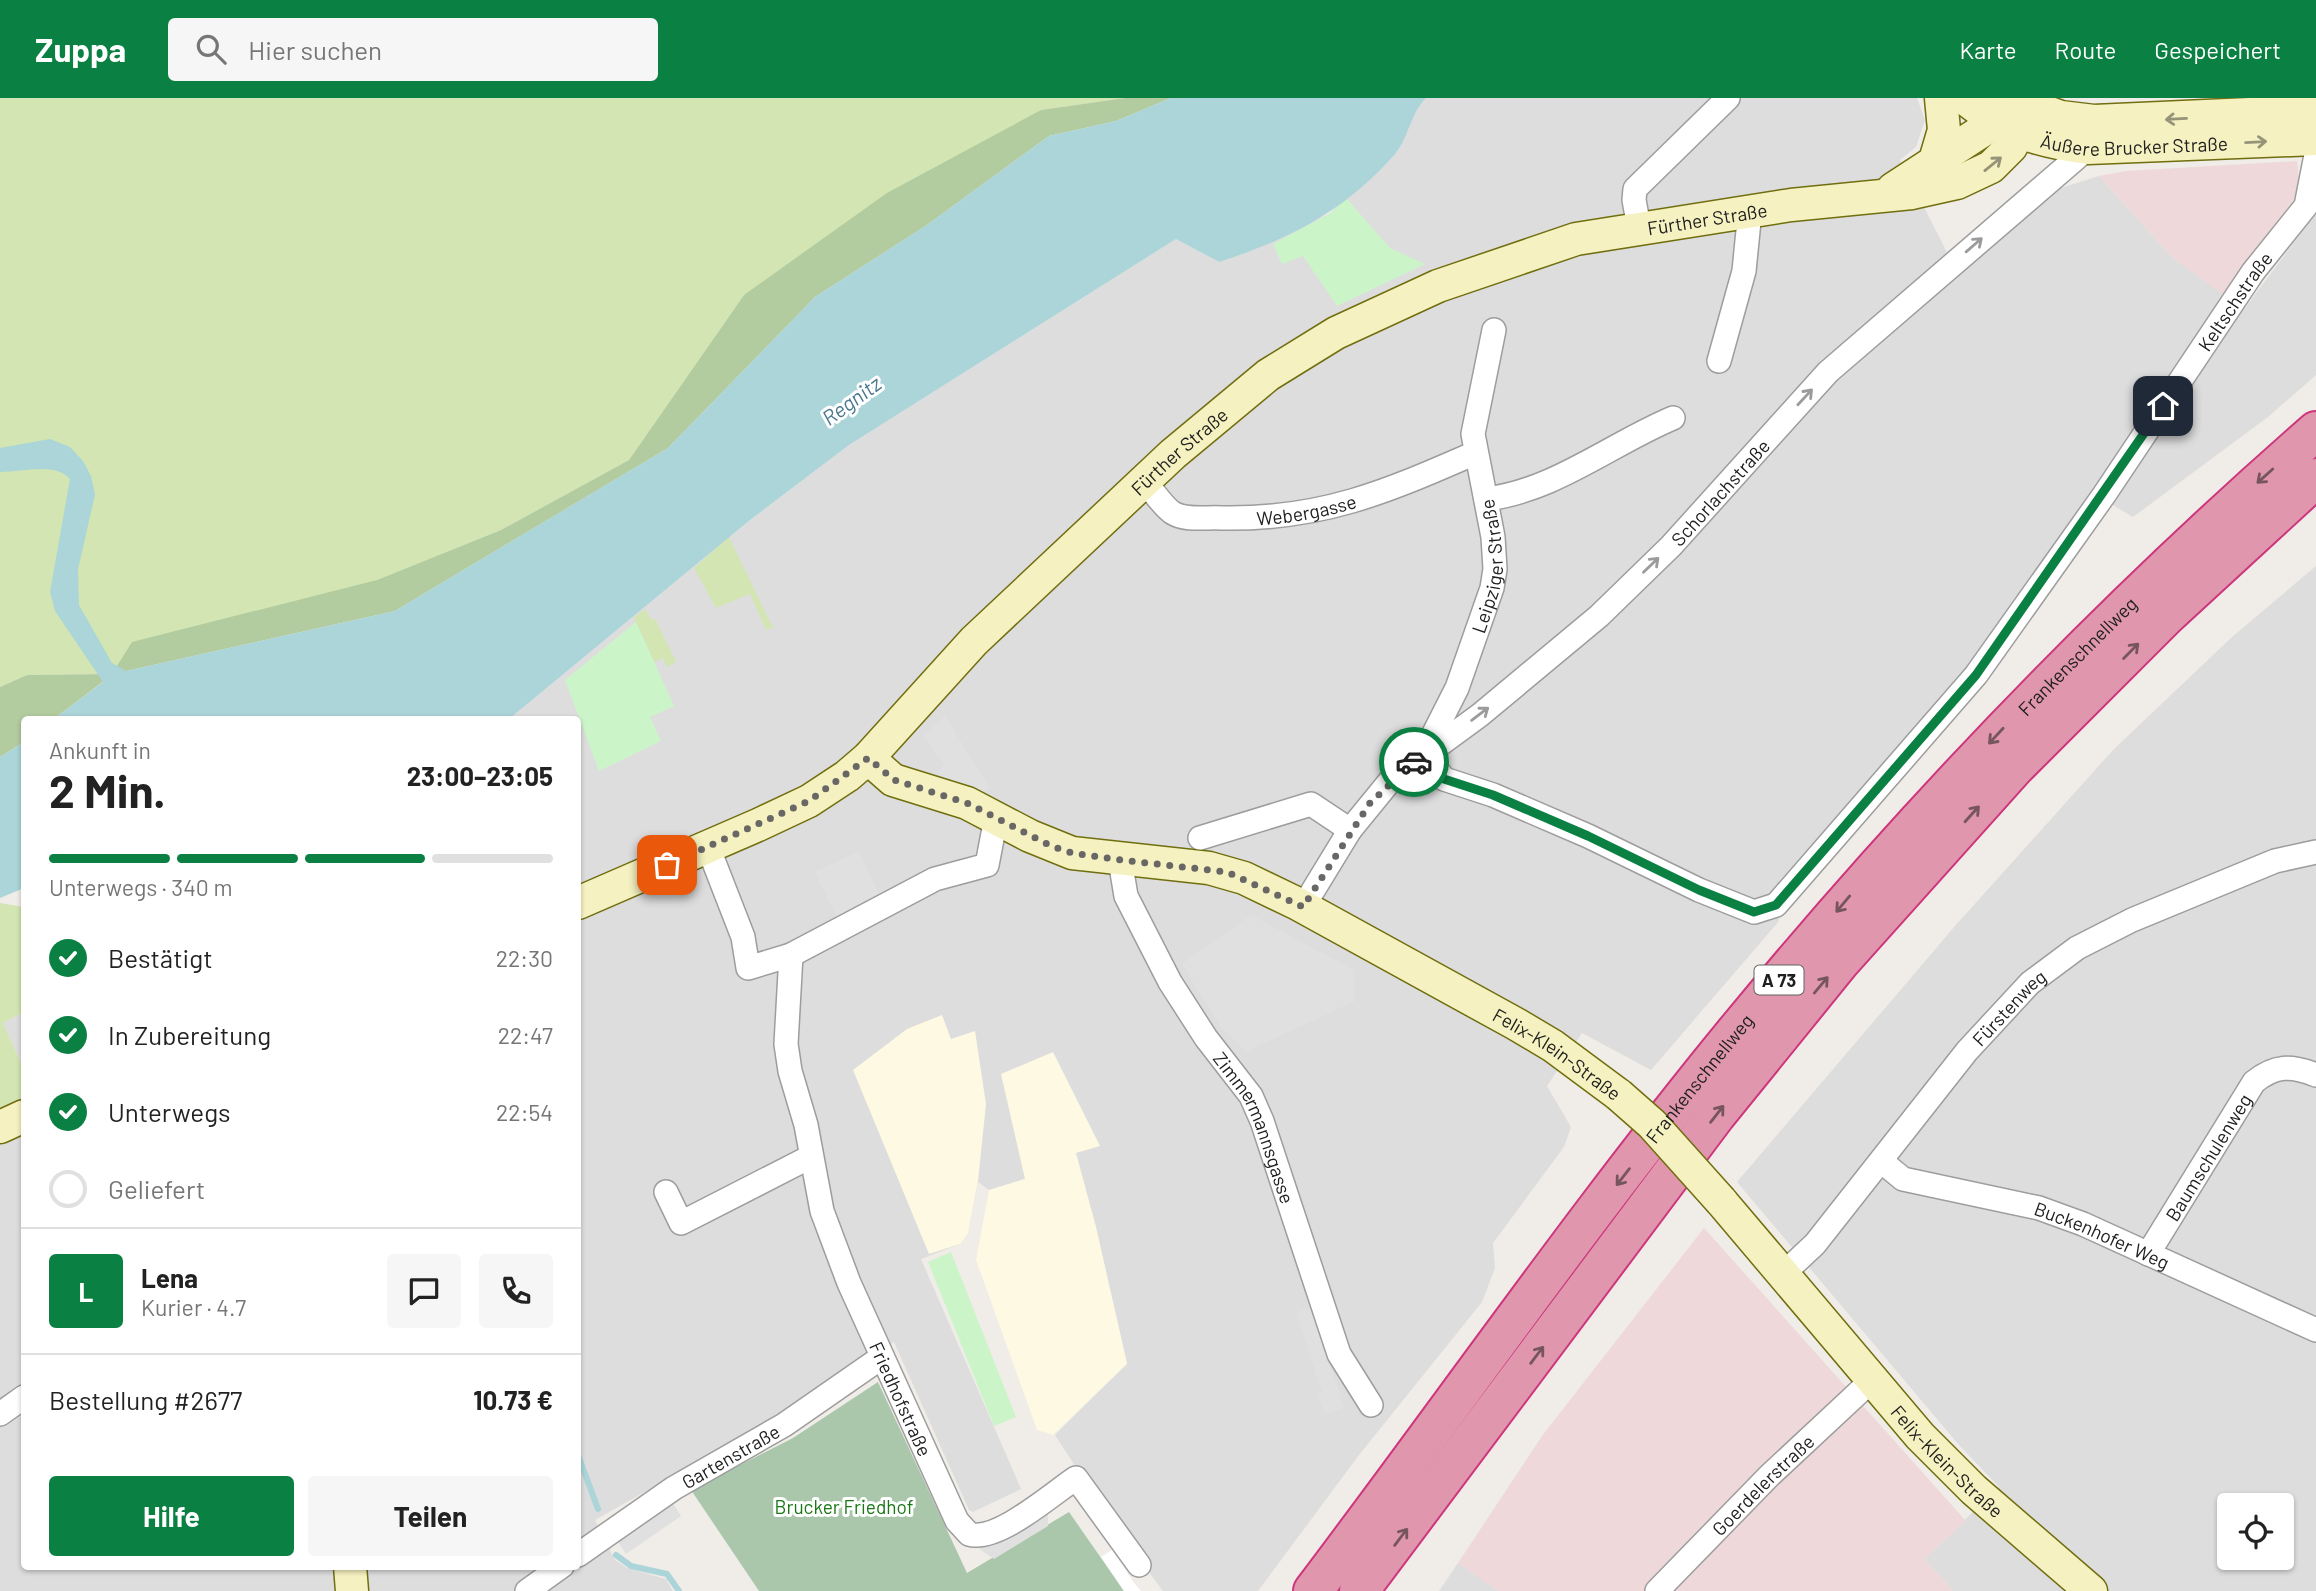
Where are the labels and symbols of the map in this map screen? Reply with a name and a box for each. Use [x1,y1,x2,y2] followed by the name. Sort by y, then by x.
[2165,113,2188,126] one-way arrow
[2038,128,2228,160] street label: Äußere Brucker Straße
[2244,135,2267,148] one-way arrow
[1984,156,2002,172] one-way arrow
[1645,197,1769,239] street label: Fürther Straße
[1965,237,1983,253] one-way arrow
[2192,247,2277,355] street label: Keltschstraße
[817,370,886,430] water label: Regnitz
[2133,376,2193,436] pin
[1797,388,1813,406] one-way arrow
[1126,402,1232,500] street label: Fürther Straße
[1666,434,1774,550] street label: Schorlachstraße
[2257,467,2274,484] one-way arrow
[1256,489,1359,529] street label: Webergasse
[1466,497,1507,636] street label: Leipziger Straße
[1643,557,1660,574] one-way arrow
[2012,591,2141,720] street label: Frankenschnellweg
[2122,643,2139,660] one-way arrow
[1470,707,1489,722] one-way arrow
[1379,727,1449,797] courier
[1987,727,2004,744] one-way arrow
[1964,805,1980,823] one-way arrow
[637,835,697,895] pin
[1835,895,1851,913] one-way arrow
[1967,964,2050,1050] street label: Fürstenweg
[1754,966,1803,995] road number: A 73
[1813,976,1829,994] one-way arrow
[1489,1002,1626,1104] street label: Felix-Klein-Straße
[1640,1009,1757,1147] street label: Frankenschnellweg
[1209,1047,1300,1206] street label: Zimmermannsgasse
[2160,1089,2256,1225] street label: Baumschulenweg
[1710,1105,1725,1123] one-way arrow
[1615,1167,1630,1185] one-way arrow
[2032,1196,2173,1273] street label: Buckenhofer Weg
[866,1338,937,1459] street label: Friedhofstraße
[1529,1345,1544,1364] one-way arrow
[1887,1400,2008,1522] street label: Felix-Klein-Straße
[677,1419,783,1493] street label: Gartenstraße
[1707,1429,1818,1540] street label: Goerdelerstraße
[775,1495,913,1518] park label: Brucker Friedhof
[1393,1528,1408,1546] one-way arrow

